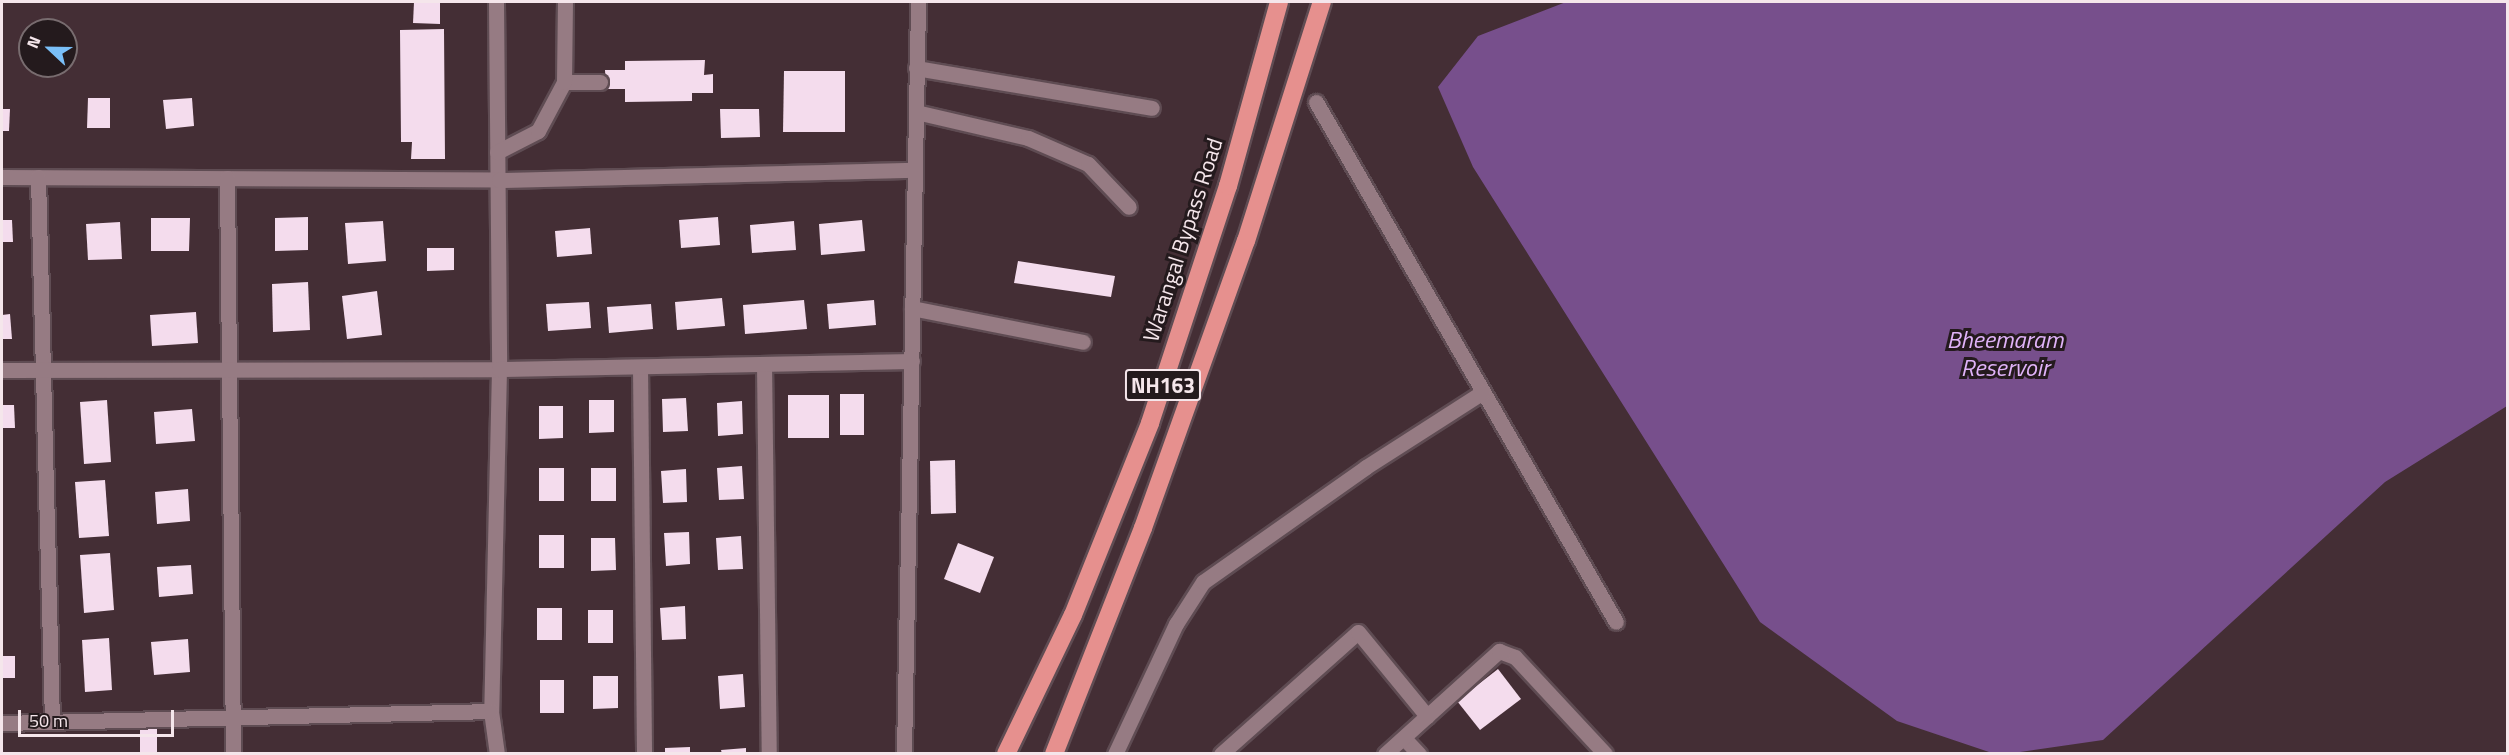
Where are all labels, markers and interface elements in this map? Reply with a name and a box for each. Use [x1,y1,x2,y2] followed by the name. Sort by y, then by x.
[18,18,78,78] north arrow
[20,32,46,52] text: N
[1138,135,1228,345] street label: Warangal Bypass Road
[1947,326,2063,382] water label: Bheemaram Reservoir
[1124,367,1202,403] road number: NH163
[21,698,177,736] scale bar
[29,707,68,734] text: 50 m

